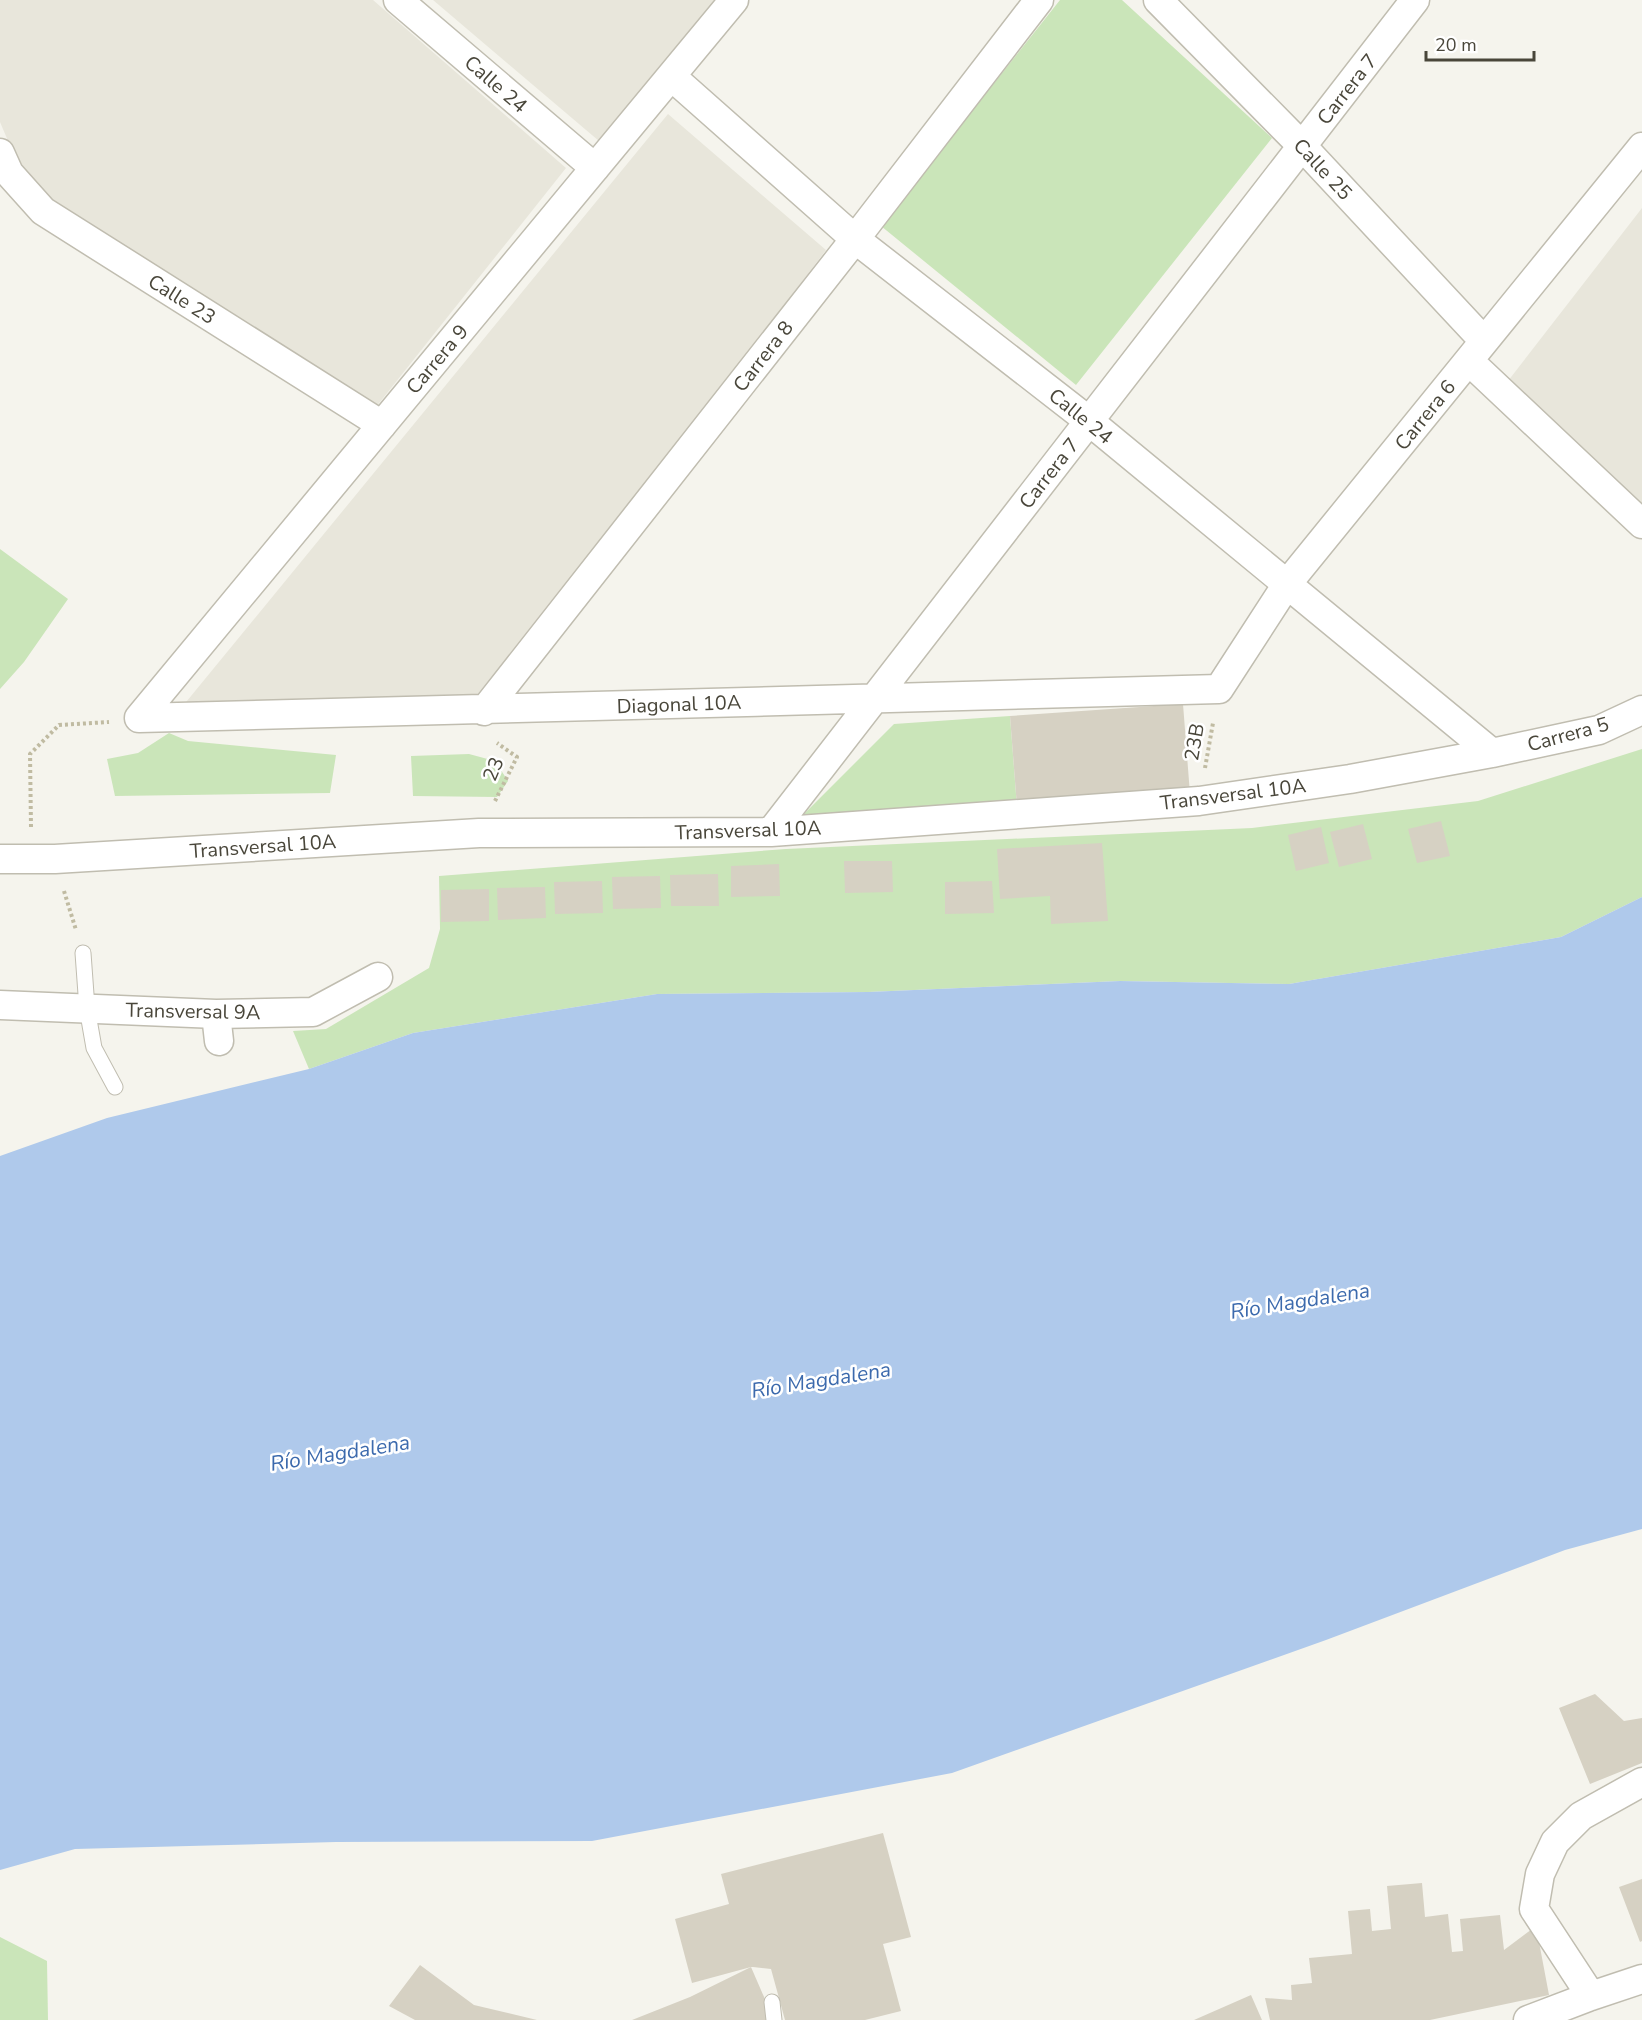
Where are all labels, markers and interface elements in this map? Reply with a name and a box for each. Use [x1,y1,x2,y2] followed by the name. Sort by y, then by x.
[1426,24,1534,62] scale bar
[1435,33,1477,57] text: 20 m
[1311,48,1384,130] street label: Carrera 7
[458,49,533,119] street label: Calle 24
[1287,133,1358,206] street label: Calle 25
[143,268,221,331] street label: Calle 23
[727,315,800,397] street label: Carrera 8
[400,319,475,400] street label: Carrera 9
[1389,374,1462,456] street label: Carrera 6
[1043,382,1118,451] street label: Calle 24
[1013,432,1086,514] street label: Carrera 7
[616,689,742,720] street label: Diagonal 10A
[1524,711,1612,758] street label: Carrera 5
[1178,721,1211,763] street label: 23B
[476,753,511,786] street label: 23
[1159,772,1308,817] street label: Transversal 10A
[674,814,822,847] street label: Transversal 10A
[189,828,338,865] street label: Transversal 10A
[125,997,261,1026] street label: Transversal 9A
[1228,1276,1372,1326] water label: Río Magdalena
[749,1355,893,1405] water label: Río Magdalena
[268,1428,412,1478] water label: Río Magdalena

